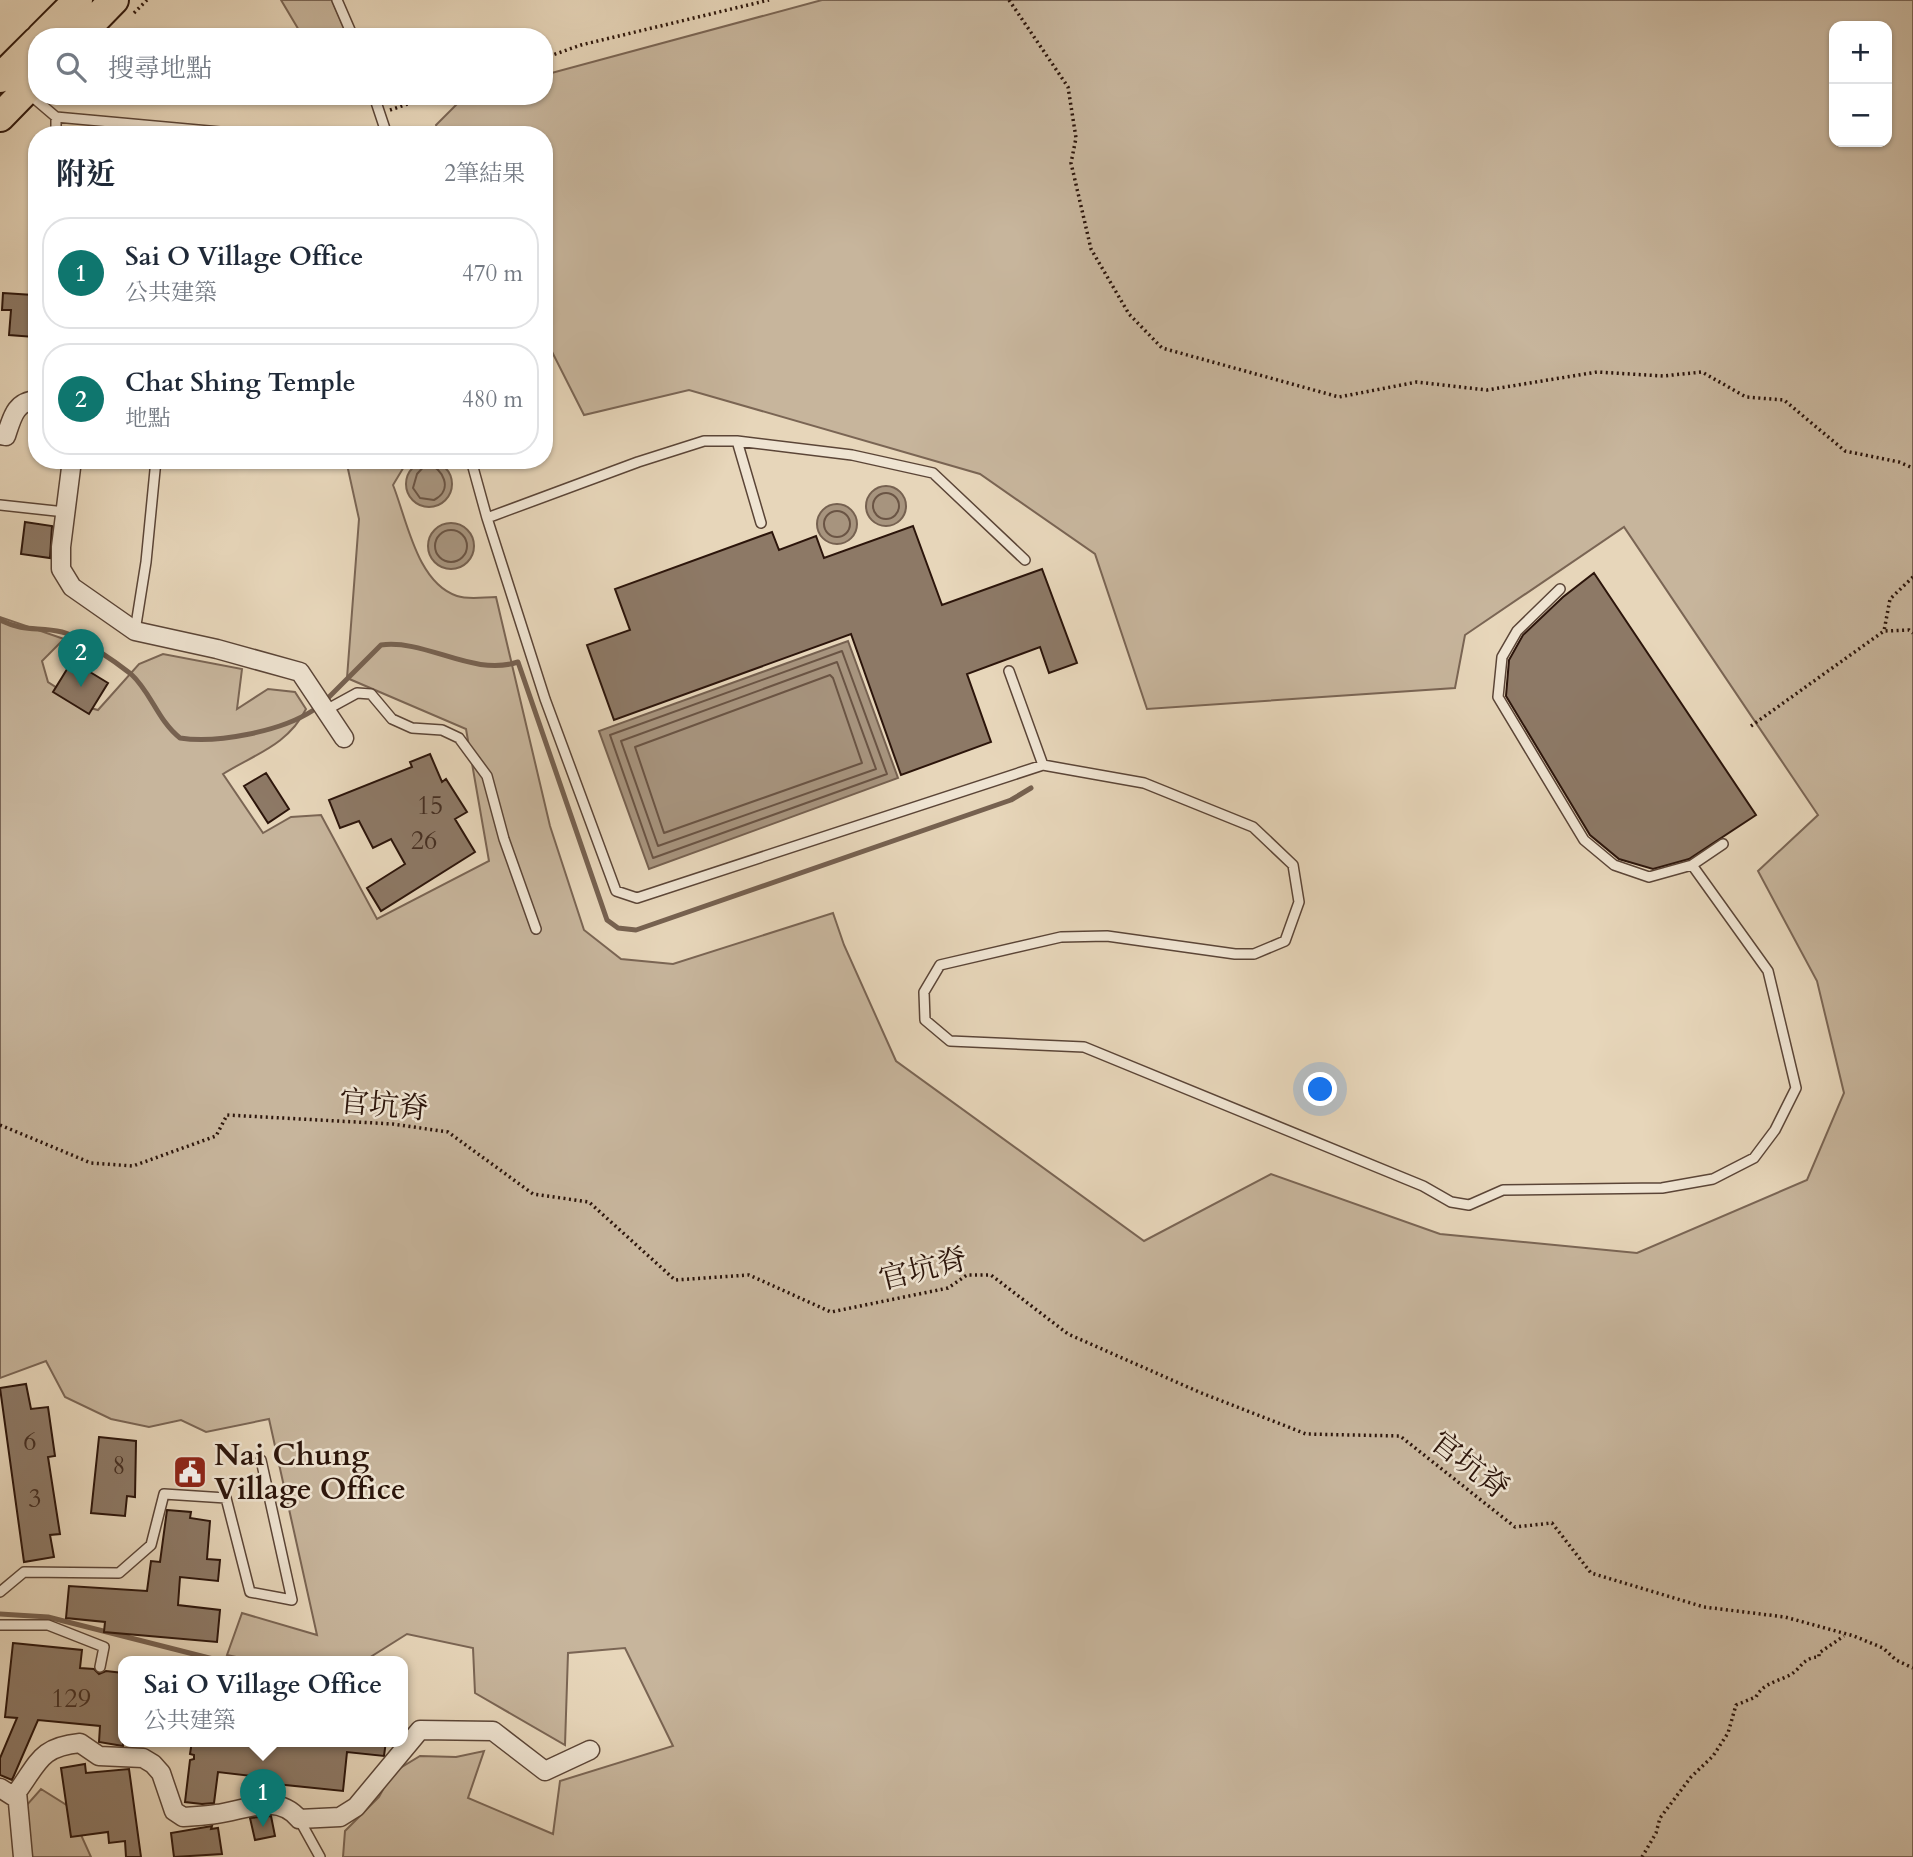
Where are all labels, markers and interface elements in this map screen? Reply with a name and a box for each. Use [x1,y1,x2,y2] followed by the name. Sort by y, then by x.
[1829,21,1892,147] map controls
[1829,21,1892,84] button: +
[28,28,553,105] search box
[52,48,90,86] icon: search
[108,51,212,86] text: 搜尋地點
[1829,84,1892,147] button: −
[56,154,116,195] text: 附近
[444,158,525,189] text: 2筆結果
[125,239,363,274] text: Sai O Village Office
[75,258,87,289] text: 1
[462,258,523,289] text: 470 m
[125,277,217,308] text: 公共建築
[125,365,356,400] text: Chat Shing Temple
[75,384,87,415] text: 2
[462,384,523,415] text: 480 m
[125,403,171,434] text: 地點
[58,629,104,687] pin: 2
[417,788,443,823] house number: 15
[411,823,437,858] house number: 26
[1303,1072,1337,1106] your location
[337,1081,431,1130] street label: 官坑脊
[874,1239,972,1300] street label: 官坑脊
[1422,1422,1518,1509] street label: 官坑脊
[23,1424,37,1459] house number: 6
[214,1435,406,1510] place label: Nai Chung Village Office
[112,1448,126,1483] house number: 8
[171,1453,209,1491] public building icon: Nai Chung Village Office
[28,1481,42,1516] house number: 3
[118,1656,408,1747] popup
[144,1667,382,1702] text: Sai O Village Office
[51,1681,91,1716] house number: 129
[144,1705,236,1736] text: 公共建築
[240,1769,286,1827] pin: 1

